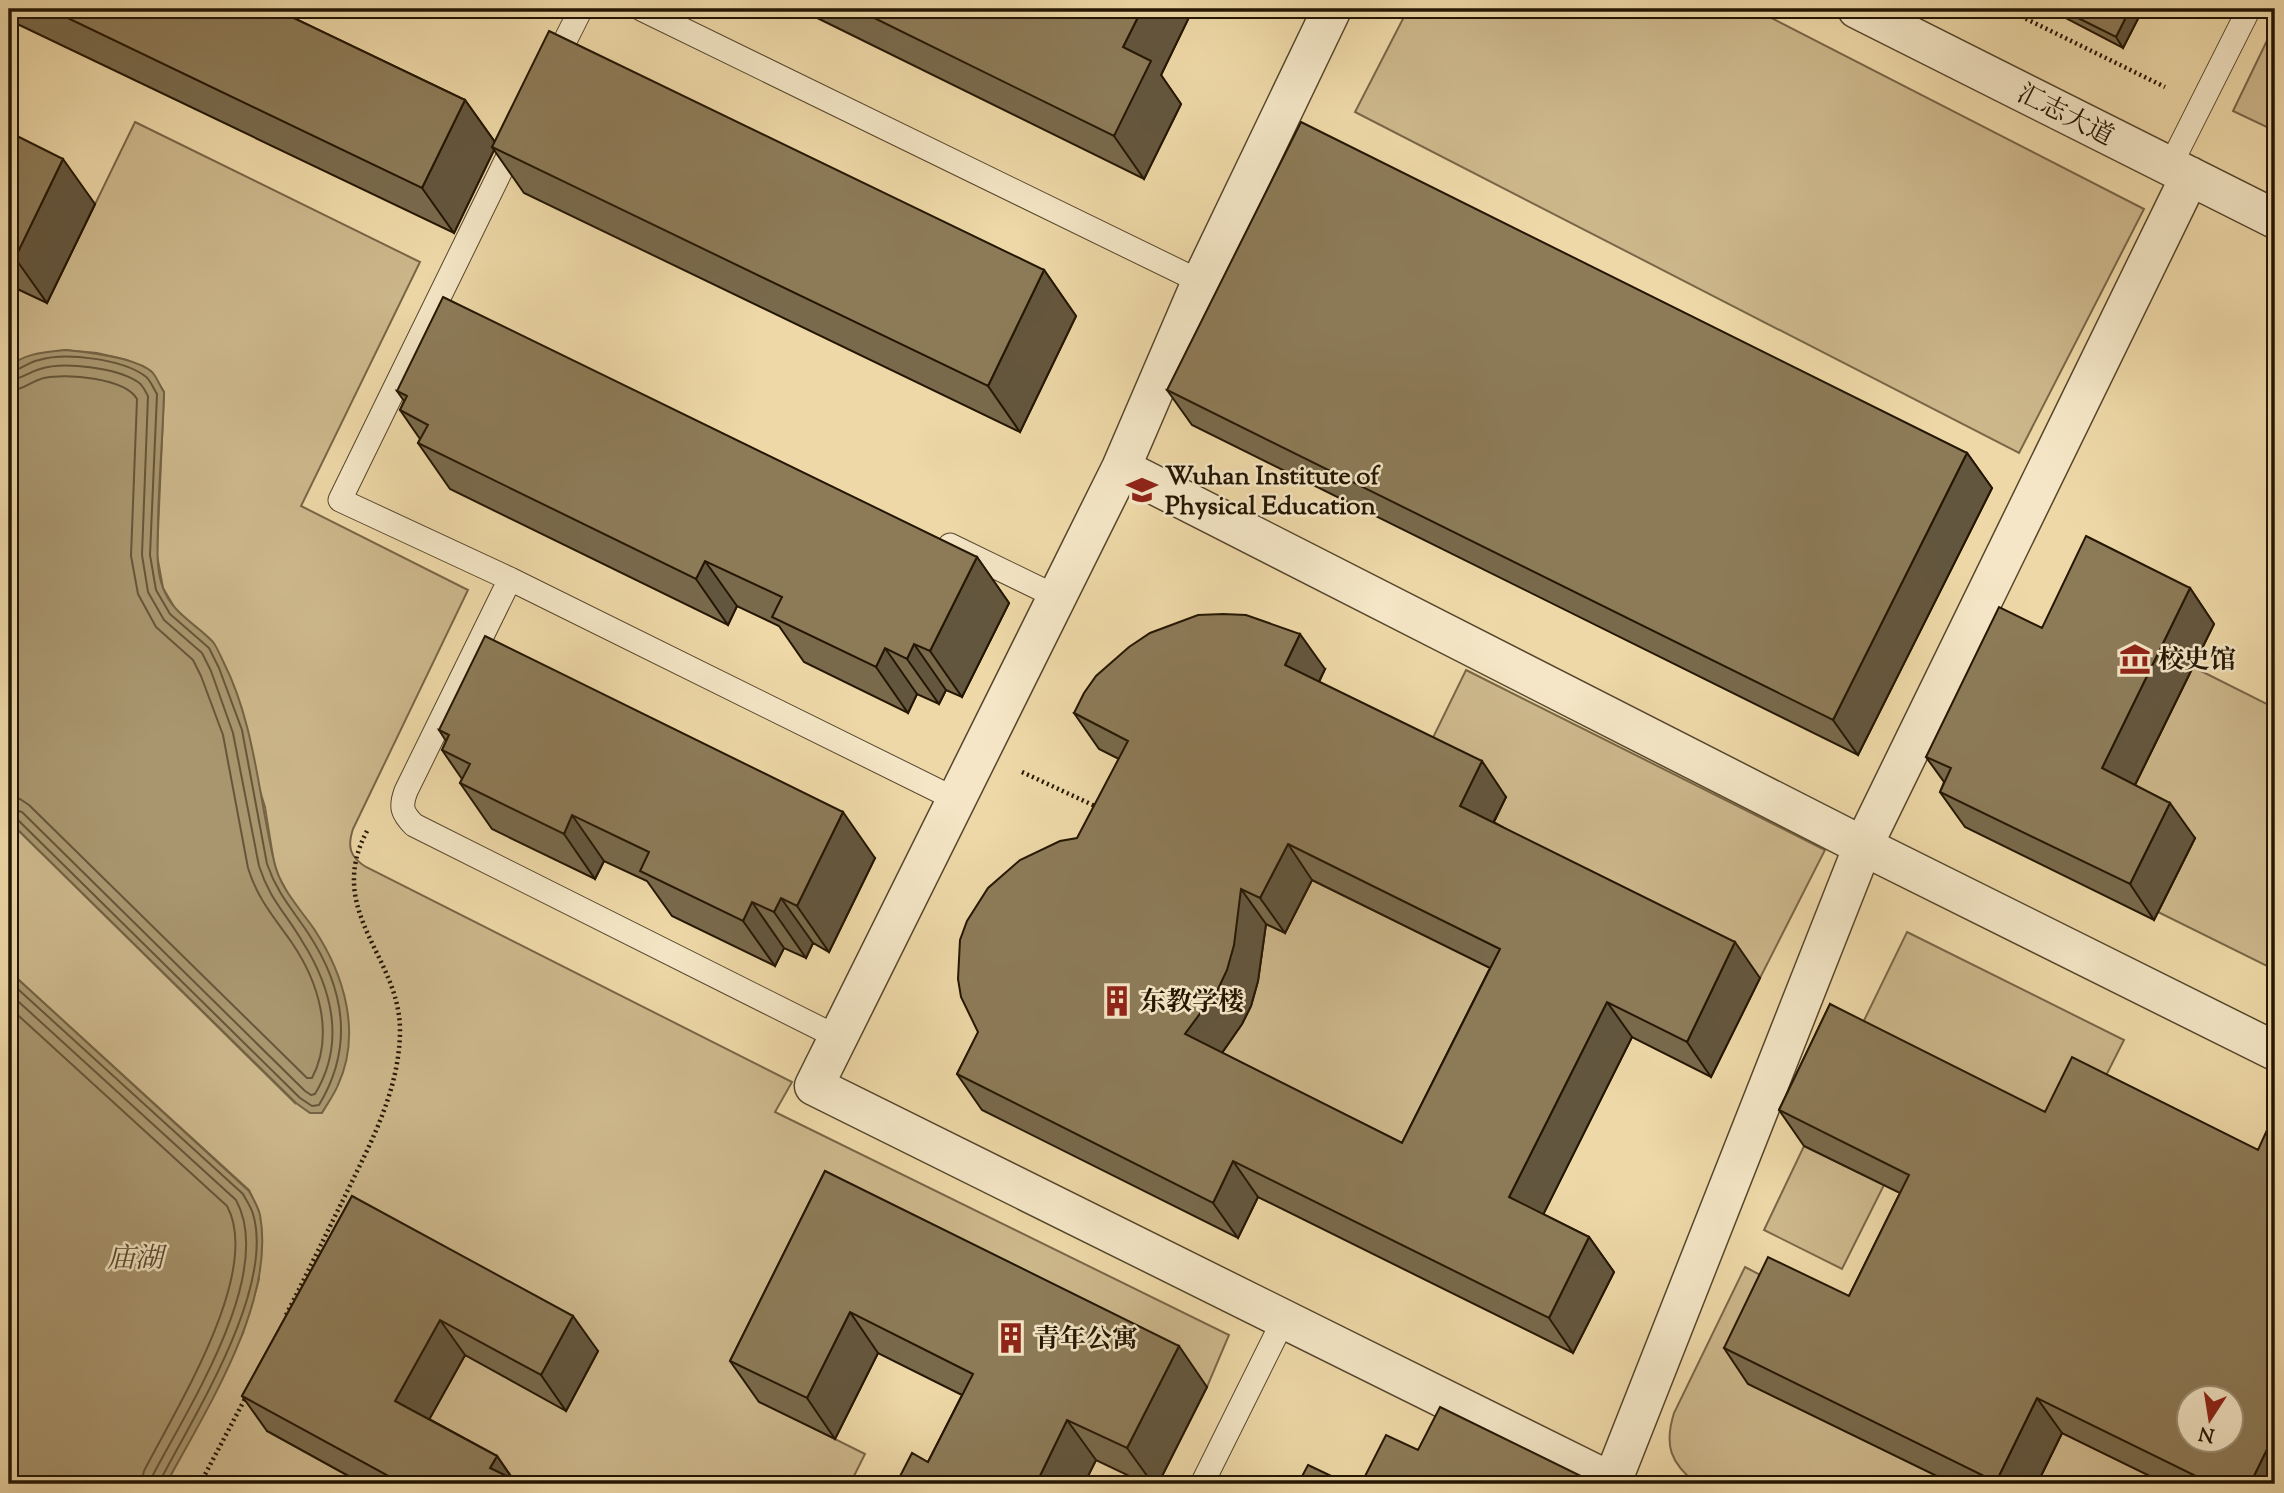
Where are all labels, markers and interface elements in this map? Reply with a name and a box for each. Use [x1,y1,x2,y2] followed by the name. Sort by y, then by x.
[2010,76,2120,156] street label: 汇志大道
[1165,459,1381,526] place label: Wuhan Institute of Physical Education
[1125,473,1159,507] school or university icon: Wuhan Institute of Physical Education
[2118,642,2152,676] museum icon: 校史馆
[2158,643,2236,680] place label: 校史馆
[1100,984,1134,1018] building icon: 东教学楼
[1140,985,1244,1022] place label: 东教学楼
[107,1240,168,1280] water label: 庙湖
[994,1321,1028,1355] building icon: 青年公寓
[1034,1322,1138,1359] place label: 青年公寓
[2176,1384,2246,1454] north arrow
[2197,1418,2217,1448] text: N

